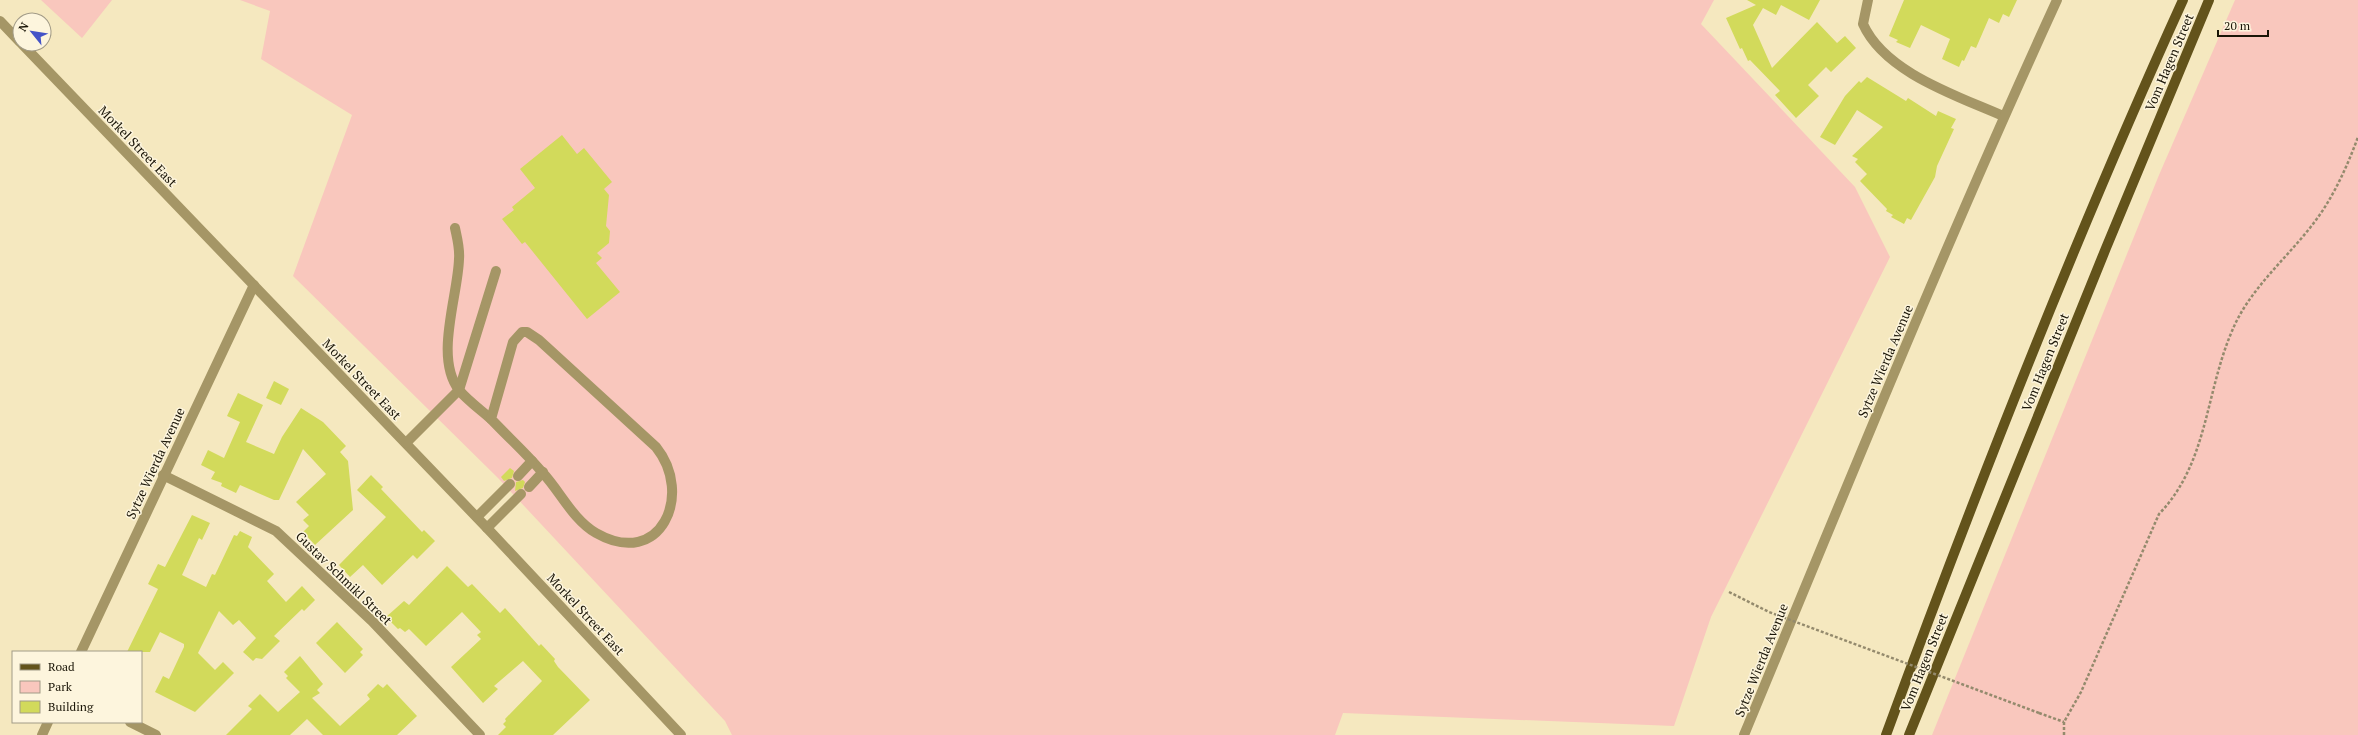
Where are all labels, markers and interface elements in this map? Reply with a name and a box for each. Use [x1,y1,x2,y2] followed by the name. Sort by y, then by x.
[2140,10,2198,113] street label: Vom Hagen Street
[12,12,52,52] north arrow
[2218,12,2268,38] scale bar
[2224,18,2251,33] text: 20 m
[15,19,32,34] text: N
[95,102,181,191] street label: Morkel Street East
[1853,302,1917,420] street label: Sytze Wierda Avenue
[2017,310,2073,414] street label: Vom Hagen Street
[319,335,405,424] street label: Morkel Street East
[121,404,189,522] street label: Sytze Wierda Avenue
[292,527,396,629] street label: Gustav Schmikl Street
[543,569,629,659] street label: Morkel Street East
[1730,600,1792,720] street label: Sytze Wierda Avenue
[1896,610,1952,714] street label: Vom Hagen Street
[12,651,142,723] legend
[48,659,75,674] text: Road
[48,679,73,694] text: Park
[48,699,94,714] text: Building

